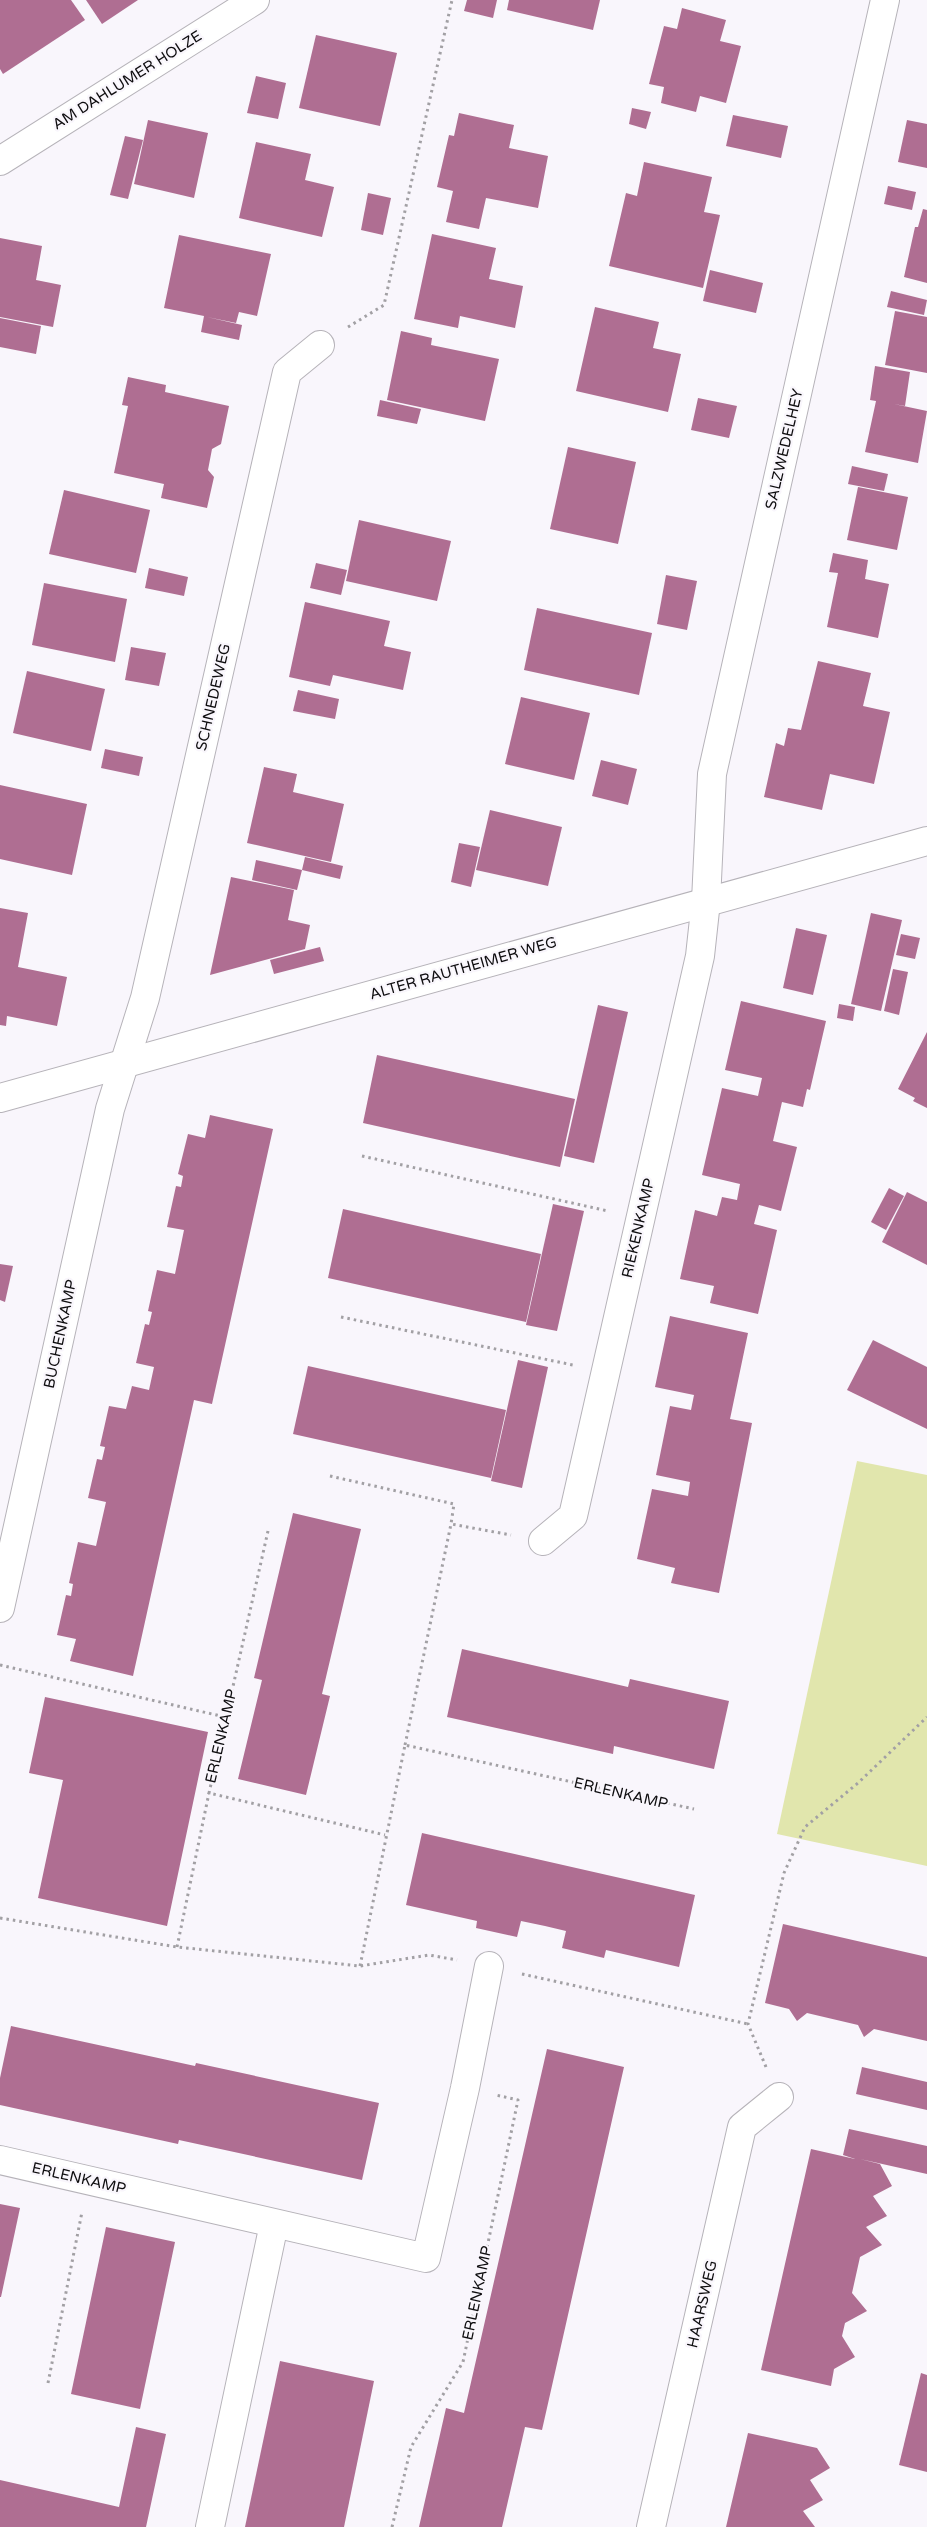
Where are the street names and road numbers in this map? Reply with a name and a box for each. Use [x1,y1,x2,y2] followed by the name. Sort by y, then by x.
[49,27,205,133] street label: AM DAHLUMER HOLZE
[761,386,807,511] street label: SALZWEDELHEY
[192,642,234,752] street label: SCHNEDEWEG
[367,933,559,1003] street label: ALTER RAUTHEIMER WEG
[618,1176,658,1280] street label: RIEKENKAMP
[40,1278,80,1390] street label: BUCHENKAMP
[201,1687,241,1785] street label: ERLENKAMP
[572,1773,670,1813] street label: ERLENKAMP
[30,2158,128,2198] street label: ERLENKAMP
[458,2244,496,2342] street label: ERLENKAMP
[683,2258,721,2350] street label: HAARSWEG

